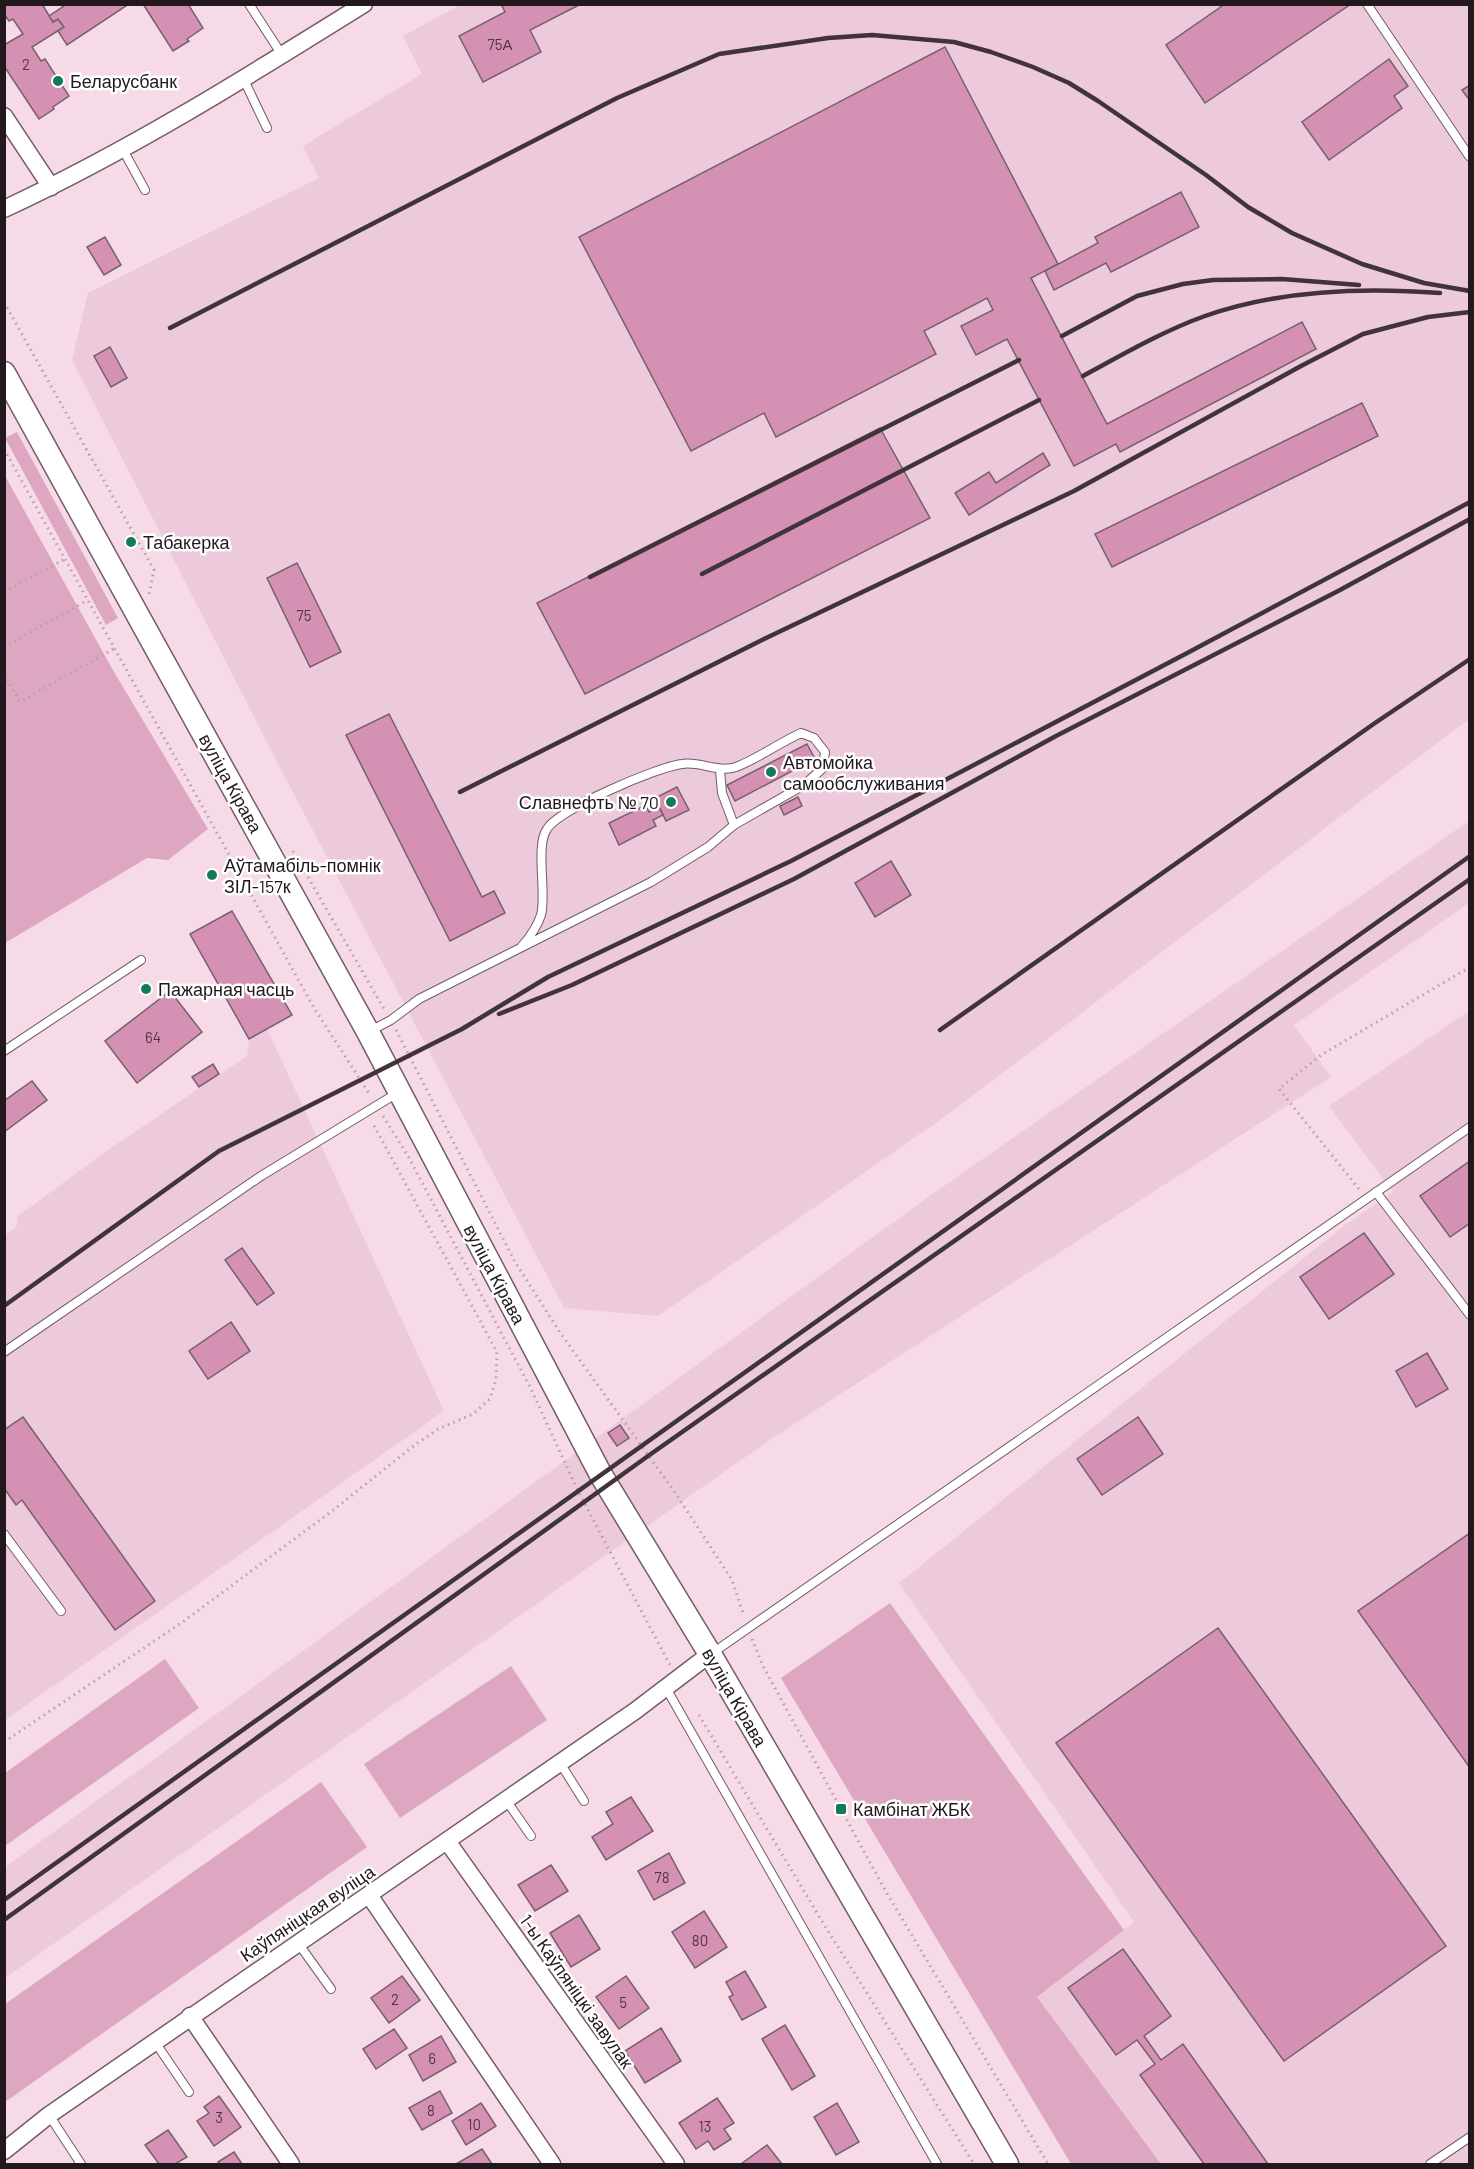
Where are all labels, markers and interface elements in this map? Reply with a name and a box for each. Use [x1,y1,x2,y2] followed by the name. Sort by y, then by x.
[488,35,512,53] house number: 75А
[22,55,30,73] house number: 2
[70,70,177,92] place label: Беларусбанк
[51,74,65,88] marker: Беларусбанк
[143,531,230,553] place label: Табакерка
[124,535,138,549] marker: Табакерка
[297,606,311,624] house number: 75
[195,730,268,837] street label: вуліца Кірава
[783,751,944,794] place label: Автомойка самообслуживания
[764,765,778,779] marker: Автомойка самообслуживания
[519,791,659,813] place label: Славнефть № 70
[664,795,678,809] marker: Славнефть № 70
[224,854,381,897] place label: Аўтамабіль-помнік ЗІЛ-157к
[205,868,219,882] marker: Аўтамабіль-помнік ЗІЛ-157к
[158,978,294,1000] place label: Пажарная часць
[139,982,153,996] marker: Пажарная часць
[145,1028,161,1046] house number: 64
[459,1220,531,1329] street label: вуліца Кірава
[698,1644,773,1751] street label: вуліца Кірава
[853,1798,971,1820] place label: Камбінат ЖБК
[834,1802,848,1816] marker: Камбінат ЖБК
[236,1859,379,1966] street label: Каўпяніцкая вуліца
[655,1868,669,1886] house number: 78
[515,1910,639,2072] street label: 1-ы Каўпяніцкі завулак
[692,1931,708,1949] house number: 80
[391,1990,399,2008] house number: 2
[619,1993,627,2011] house number: 5
[428,2049,436,2067] house number: 6
[427,2101,435,2119] house number: 8
[215,2108,223,2126] house number: 3
[467,2115,481,2133] house number: 10
[699,2117,711,2135] house number: 13

